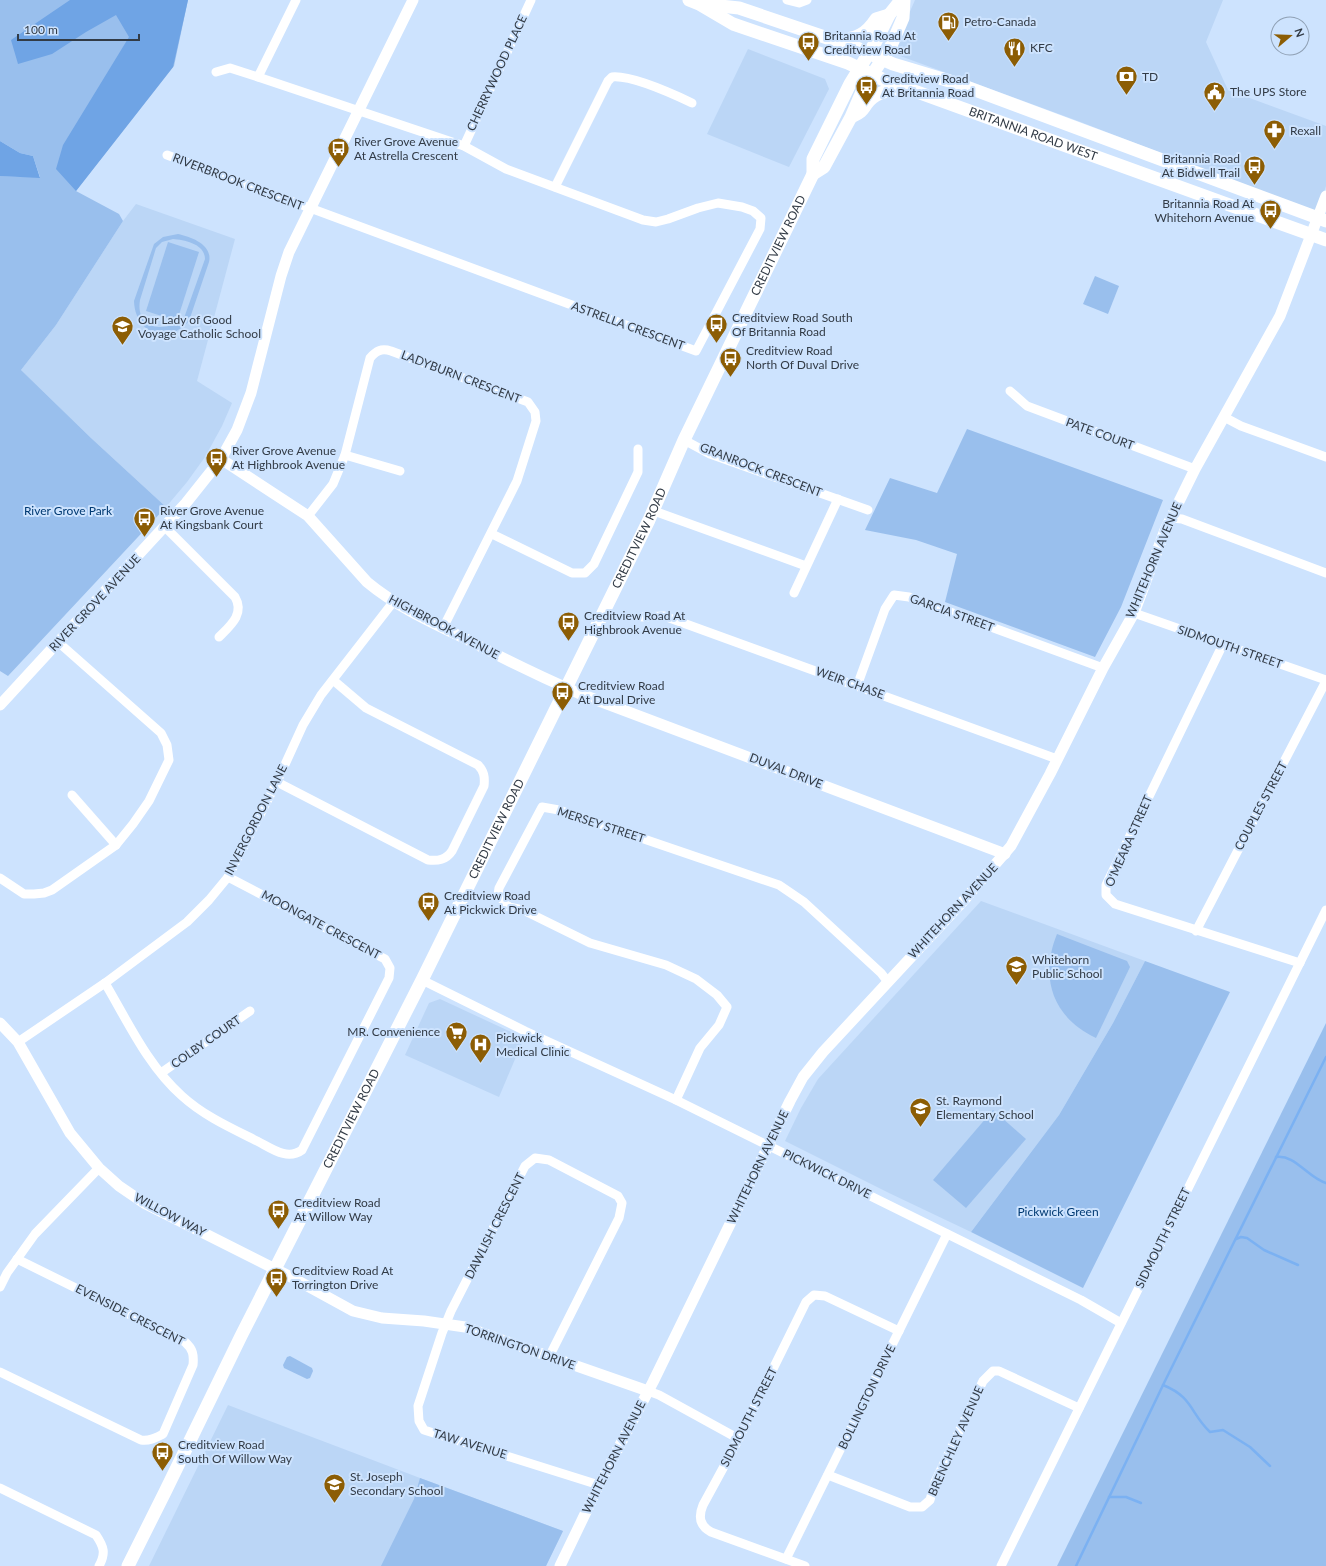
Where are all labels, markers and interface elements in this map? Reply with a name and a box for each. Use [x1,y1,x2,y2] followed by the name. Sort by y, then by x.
[935,9,961,42] fuel station icon: Petro-Canada
[463,12,530,133] street label: CHERRYWOOD PLACE
[964,14,1036,29] place label: Petro-Canada
[18,16,139,42] scale bar
[1270,16,1310,56] north arrow
[24,22,58,37] text: 100 m
[1292,26,1307,39] text: N
[824,28,916,57] place label: Britannia Road At Creditview Road
[796,30,822,63] bus stop icon: Britannia Road At Creditview Road
[1002,35,1028,68] restaurant icon: KFC
[1030,40,1053,55] place label: KFC
[1113,64,1139,97] bank icon: TD
[1142,69,1158,84] place label: TD
[882,71,974,100] place label: Creditview Road At Britannia Road
[853,73,879,106] bus stop icon: Creditview Road At Britannia Road
[1202,79,1228,112] public building icon: The UPS Store
[1230,84,1306,99] place label: The UPS Store
[967,103,1100,164] street label: BRITANNIA ROAD WEST
[1261,118,1287,151] pharmacy icon: Rexall
[1290,123,1321,138] place label: Rexall
[354,134,459,163] place label: River Grove Avenue At Astrella Crescent
[326,136,352,169] bus stop icon: River Grove Avenue At Astrella Crescent
[171,150,306,213] street label: RIVERBROOK CRESCENT
[1162,151,1240,180] place label: Britannia Road At Bidwell Trail
[1242,153,1268,186] bus stop icon: Britannia Road At Bidwell Trail
[747,193,809,298] street label: CREDITVIEW ROAD
[1154,196,1255,225] place label: Britannia Road At Whitehorn Avenue
[1257,198,1283,231] bus stop icon: Britannia Road At Whitehorn Avenue
[569,298,687,353] street label: ASTRELLA CRESCENT
[732,310,853,339] place label: Creditview Road South Of Britannia Road
[138,312,261,341] place label: Our Lady of Good Voyage Catholic School
[704,312,730,345] bus stop icon: Creditview Road South Of Britannia Road
[109,314,135,347] school or university icon: Our Lady of Good Voyage Catholic School
[746,343,859,372] place label: Creditview Road North Of Duval Drive
[717,345,743,378] bus stop icon: Creditview Road North Of Duval Drive
[399,347,523,406] street label: LADYBURN CRESCENT
[1064,414,1136,453] street label: PATE COURT
[698,439,824,500] street label: GRANROCK CRESCENT
[232,443,345,472] place label: River Grove Avenue At Highbrook Avenue
[204,445,230,478] bus stop icon: River Grove Avenue At Highbrook Avenue
[608,485,669,591] street label: CREDITVIEW ROAD
[1122,499,1185,620] street label: WHITEHORN AVENUE
[24,503,113,518] park label: River Grove Park
[160,503,264,532] place label: River Grove Avenue At Kingsbank Court
[131,505,157,538] bus stop icon: River Grove Avenue At Kingsbank Court
[46,551,144,654] street label: RIVER GROVE AVENUE
[908,590,996,635] street label: GARCIA STREET
[386,591,502,662] street label: HIGHBROOK AVENUE
[584,608,686,637] place label: Creditview Road At Highbrook Avenue
[556,610,582,643] bus stop icon: Creditview Road At Highbrook Avenue
[1176,622,1285,672] street label: SIDMOUTH STREET
[814,663,887,702] street label: WEIR CHASE
[578,678,665,707] place label: Creditview Road At Duval Drive
[549,680,575,713] bus stop icon: Creditview Road At Duval Drive
[747,750,825,791] street label: DUVAL DRIVE
[1231,759,1290,853] street label: COUPLES STREET
[221,762,290,878] street label: INVERGORDON LANE
[465,776,527,881] street label: CREDITVIEW ROAD
[1102,793,1155,889] street label: O'MEARA STREET
[555,803,647,846] street label: MERSEY STREET
[905,860,1001,961] street label: WHITEHORN AVENUE
[259,887,383,962] street label: MOONGATE CRESCENT
[444,888,537,917] place label: Creditview Road At Pickwick Drive
[416,890,442,923] bus stop icon: Creditview Road At Pickwick Drive
[1032,952,1102,981] place label: Whitehorn Public School
[1003,954,1029,987] school or university icon: Whitehorn Public School
[168,1012,244,1071] street label: COLBY COURT
[443,1019,469,1052] supermarket icon: MR. Convenience
[347,1024,440,1039] place label: MR. Convenience
[496,1030,570,1059] place label: Pickwick Medical Clinic
[468,1032,494,1065] hospital icon: Pickwick Medical Clinic
[319,1066,383,1171] street label: CREDITVIEW ROAD
[936,1093,1034,1122] place label: St. Raymond Elementary School
[908,1095,934,1128] school or university icon: St. Raymond Elementary School
[724,1107,792,1226] street label: WHITEHORN AVENUE
[781,1146,874,1201] street label: PICKWICK DRIVE
[461,1170,528,1281] street label: DAWLISH CRESCENT
[1132,1185,1193,1290] street label: SIDMOUTH STREET
[132,1189,209,1240] street label: WILLOW WAY
[294,1195,381,1224] place label: Creditview Road At Willow Way
[265,1197,291,1230] bus stop icon: Creditview Road At Willow Way
[1017,1204,1099,1219] park label: Pickwick Green
[292,1263,394,1292] place label: Creditview Road At Torrington Drive
[263,1265,289,1298] bus stop icon: Creditview Road At Torrington Drive
[73,1281,187,1349] street label: EVENSIDE CRESCENT
[463,1321,578,1373] street label: TORRINGTON DRIVE
[835,1342,898,1452] street label: BOLLINGTON DRIVE
[717,1364,780,1469] street label: SIDMOUTH STREET
[925,1383,987,1498] street label: BRENCHLEY AVENUE
[579,1398,649,1516] street label: WHITEHORN AVENUE
[431,1425,509,1462] street label: TAW AVENUE
[178,1437,293,1466] place label: Creditview Road South Of Willow Way
[149,1439,175,1472] bus stop icon: Creditview Road South Of Willow Way
[350,1469,443,1498] place label: St. Joseph Secondary School
[322,1471,348,1504] school or university icon: St. Joseph Secondary School

